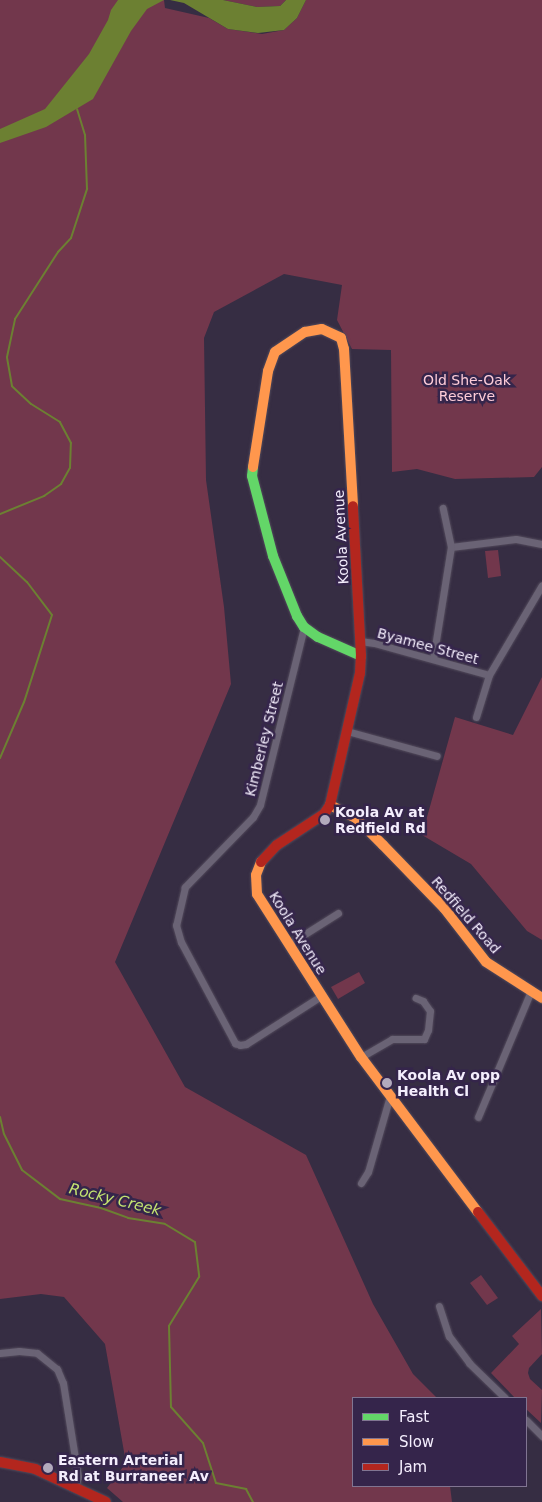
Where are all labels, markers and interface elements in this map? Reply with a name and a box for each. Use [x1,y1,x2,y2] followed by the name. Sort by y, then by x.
[423,372,511,404] park label: Old She-Oak Reserve
[330,489,352,585] street label: Koola Avenue
[375,624,481,668] street label: Byamee Street
[242,680,286,798] street label: Kimberley Street
[335,804,426,836] place label: Koola Av at Redfield Rd
[319,814,331,826] marker: Koola Av at Redfield Rd
[428,873,504,957] street label: Redfield Road
[266,888,330,978] street label: Koola Avenue
[397,1067,500,1100] place label: Koola Av opp Health Cl
[381,1077,393,1089] marker: Koola Av opp Health Cl
[67,1180,163,1220] water label: Rocky Creek
[352,1397,527,1487] legend
[399,1408,429,1426] text: Fast
[399,1433,434,1451] text: Slow
[58,1452,209,1484] place label: Eastern Arterial Rd at Burraneer Av
[399,1458,427,1476] text: Jam
[42,1462,54,1474] marker: Eastern Arterial Rd at Burraneer Av

